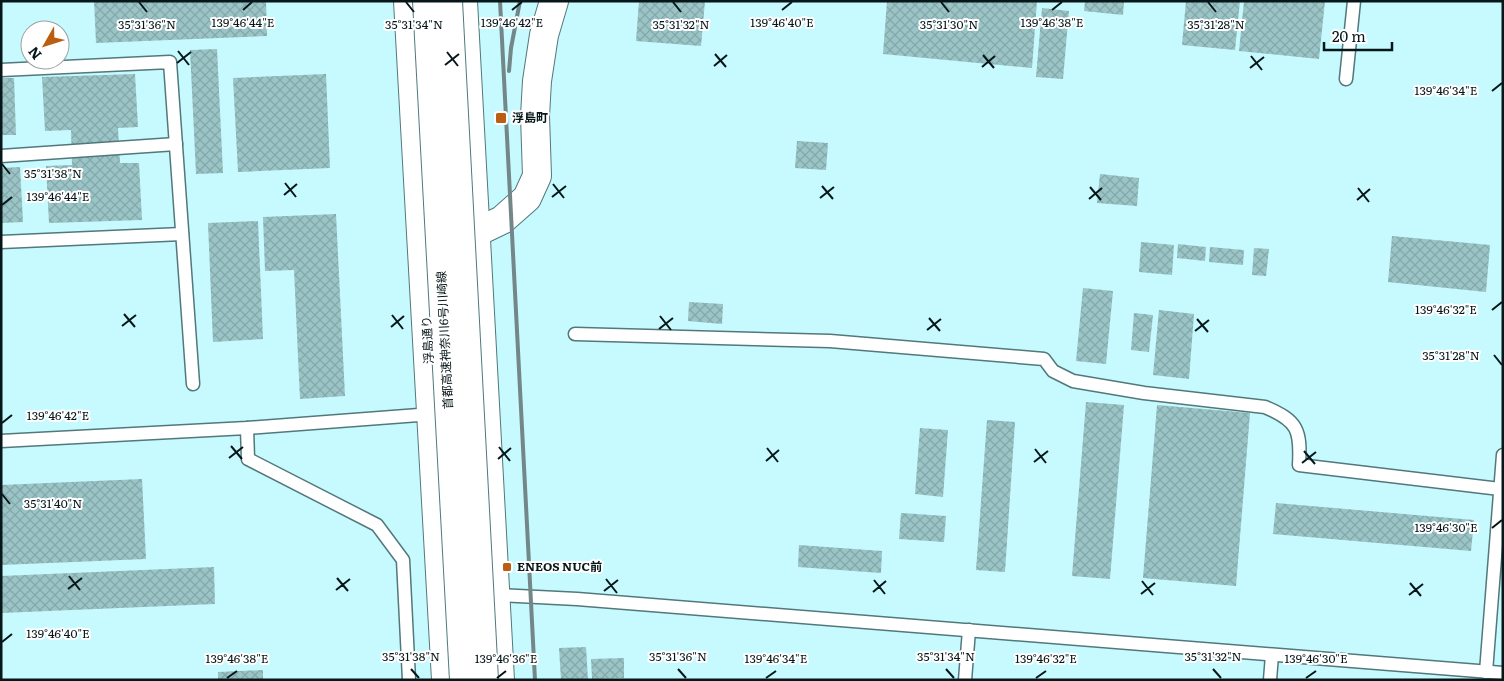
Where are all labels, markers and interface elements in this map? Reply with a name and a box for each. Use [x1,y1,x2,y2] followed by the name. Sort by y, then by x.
[212,13,275,31] text: 139°46'44"E
[481,13,544,31] text: 139°46'42"E
[750,13,814,31] text: 139°46'40"E
[1021,13,1084,31] text: 139°46'38"E
[118,15,176,33] text: 35°31'36"N
[385,15,443,33] text: 35°31'34"N
[652,15,710,33] text: 35°31'32"N
[920,15,978,33] text: 35°31'30"N
[1187,15,1245,33] text: 35°31'28"N
[20,20,70,70] north arrow
[1324,20,1392,52] scale bar
[1332,24,1366,47] text: 20 m
[22,43,46,65] text: N
[1415,81,1478,99] text: 139°46'34"E
[512,108,548,126] place label: 浮島町
[494,111,508,125] marker: 浮島町
[24,164,82,182] text: 35°31'38"N
[27,187,90,205] text: 139°46'44"E
[431,270,457,410] street label: 首都高速神奈川6号川崎線
[1415,300,1477,318] text: 139°46'32"E
[417,316,437,364] street label: 浮島通り
[1422,346,1480,364] text: 35°31'28"N
[27,406,90,424] text: 139°46'42"E
[24,494,82,512] text: 35°31'40"N
[1414,518,1478,536] text: 139°46'30"E
[517,557,602,575] place label: ENEOS NUC前
[501,561,513,573] marker: ENEOS NUC前
[26,624,90,642] text: 139°46'40"E
[382,647,440,665] text: 35°31'38"N
[649,647,707,665] text: 35°31'36"N
[917,647,975,665] text: 35°31'34"N
[1184,647,1242,665] text: 35°31'32"N
[206,649,269,667] text: 139°46'38"E
[475,649,538,667] text: 139°46'36"E
[745,649,808,667] text: 139°46'34"E
[1015,649,1077,667] text: 139°46'32"E
[1284,649,1348,667] text: 139°46'30"E

